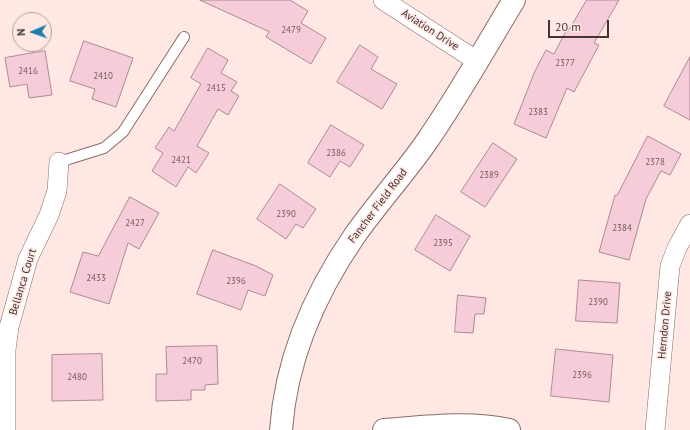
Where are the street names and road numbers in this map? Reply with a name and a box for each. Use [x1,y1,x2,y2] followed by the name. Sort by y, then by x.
[399,7,461,53] street label: Aviation Drive
[346,166,410,246] street label: Fancher Field Road
[7,247,39,317] street label: Bellanca Court
[655,290,675,360] street label: Herndon Drive

